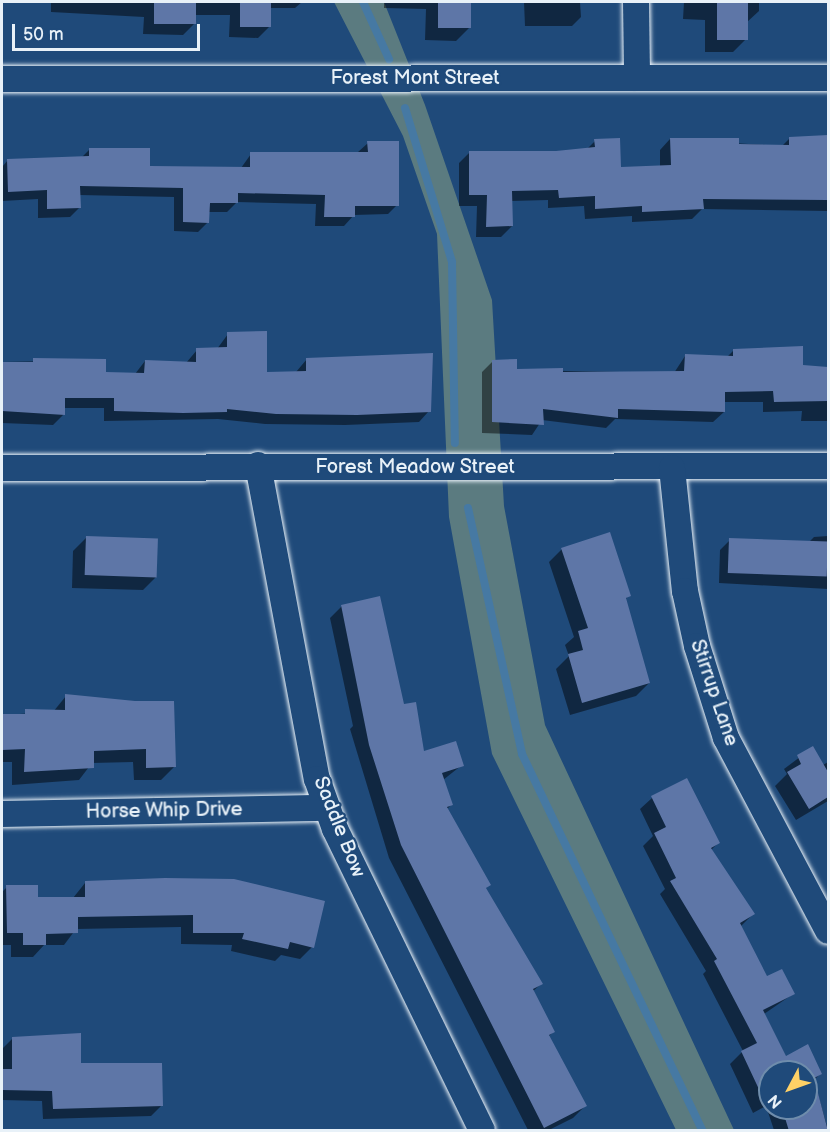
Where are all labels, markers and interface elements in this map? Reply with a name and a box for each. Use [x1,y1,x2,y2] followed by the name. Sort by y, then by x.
[15,12,202,50] scale bar
[23,24,64,45] text: 50 m
[330,66,500,90] street label: Forest Mont Street
[315,455,515,479] street label: Forest Meadow Street
[685,637,743,749] street label: Stirrup Lane
[308,773,370,881] street label: Saddle Bow
[85,798,243,824] street label: Horse Whip Drive
[758,1060,818,1120] north arrow
[764,1090,787,1112] text: N

